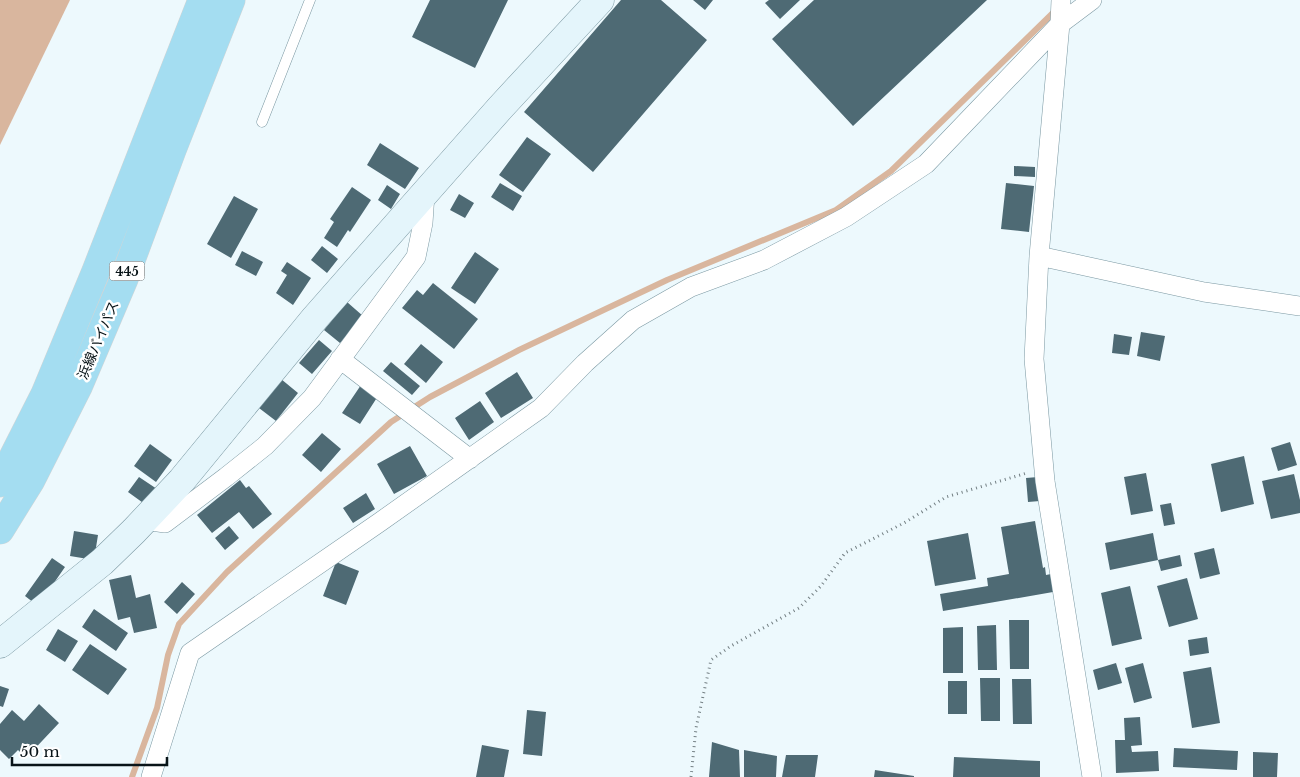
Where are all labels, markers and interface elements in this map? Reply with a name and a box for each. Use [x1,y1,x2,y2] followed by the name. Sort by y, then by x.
[110,262,144,280] road number: 445
[73,298,123,382] street label: 浜線バイパス
[12,734,168,766] scale bar
[20,742,60,761] text: 50 m

